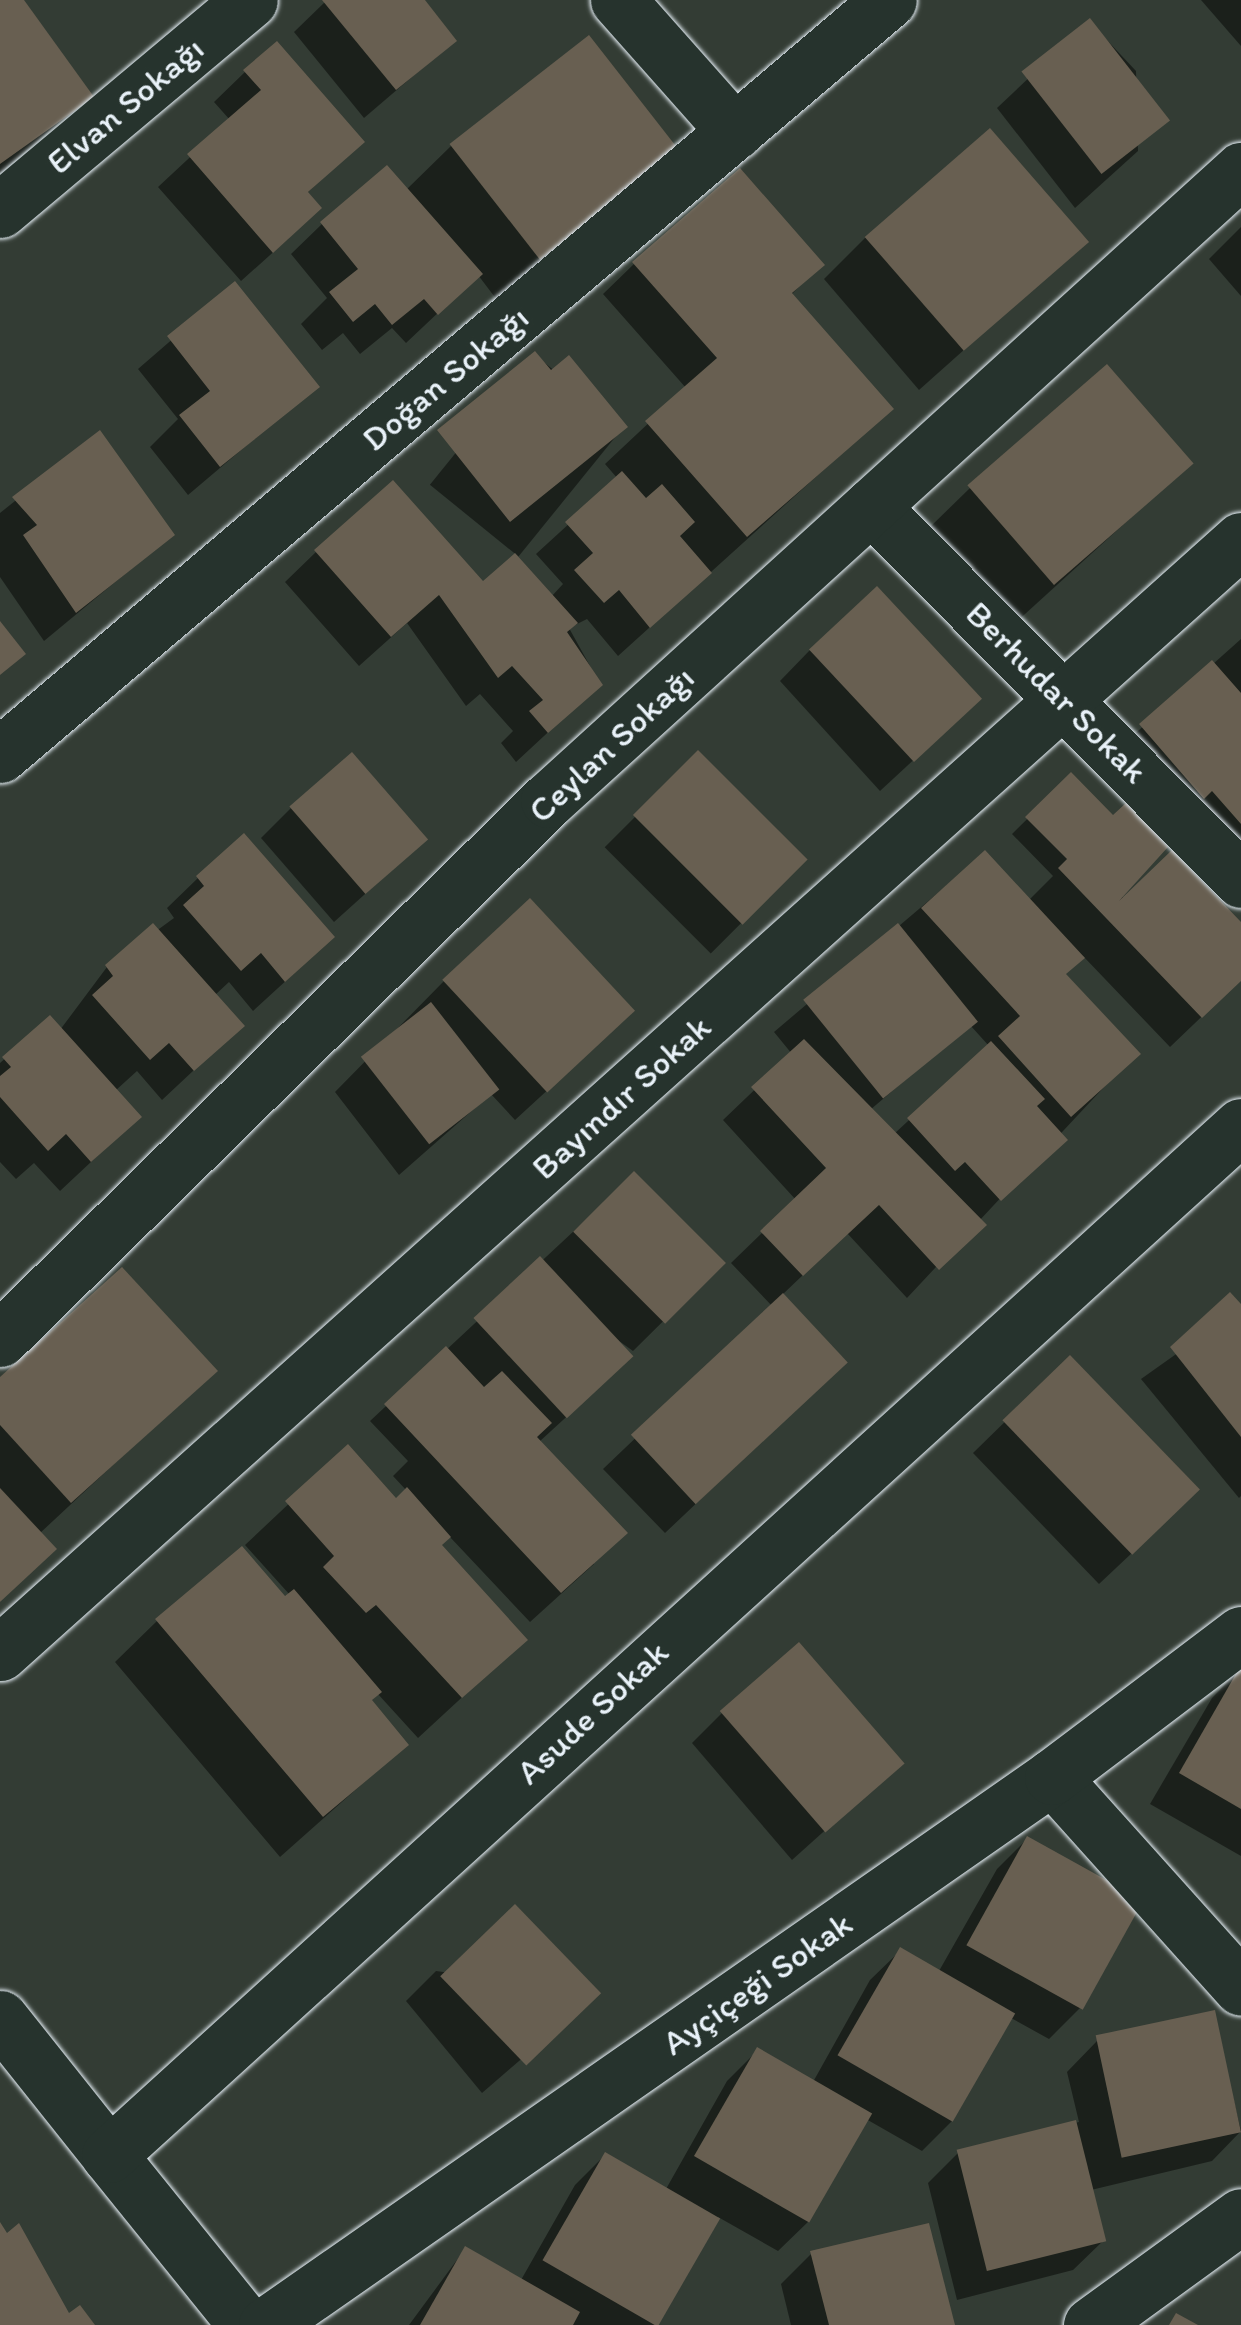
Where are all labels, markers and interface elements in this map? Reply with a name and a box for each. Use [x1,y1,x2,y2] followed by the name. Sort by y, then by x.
[38,27,212,183] street label: Elvan Sokağı
[353,296,537,460] street label: Doğan Sokağı
[957,592,1157,792] street label: Berhudar Sokak
[520,657,702,831] street label: Ceylan Sokağı
[523,1006,719,1188] street label: Bayındır Sokak
[508,1631,676,1793] street label: Asude Sokak
[654,1902,860,2064] street label: Ayçiçeği Sokak

